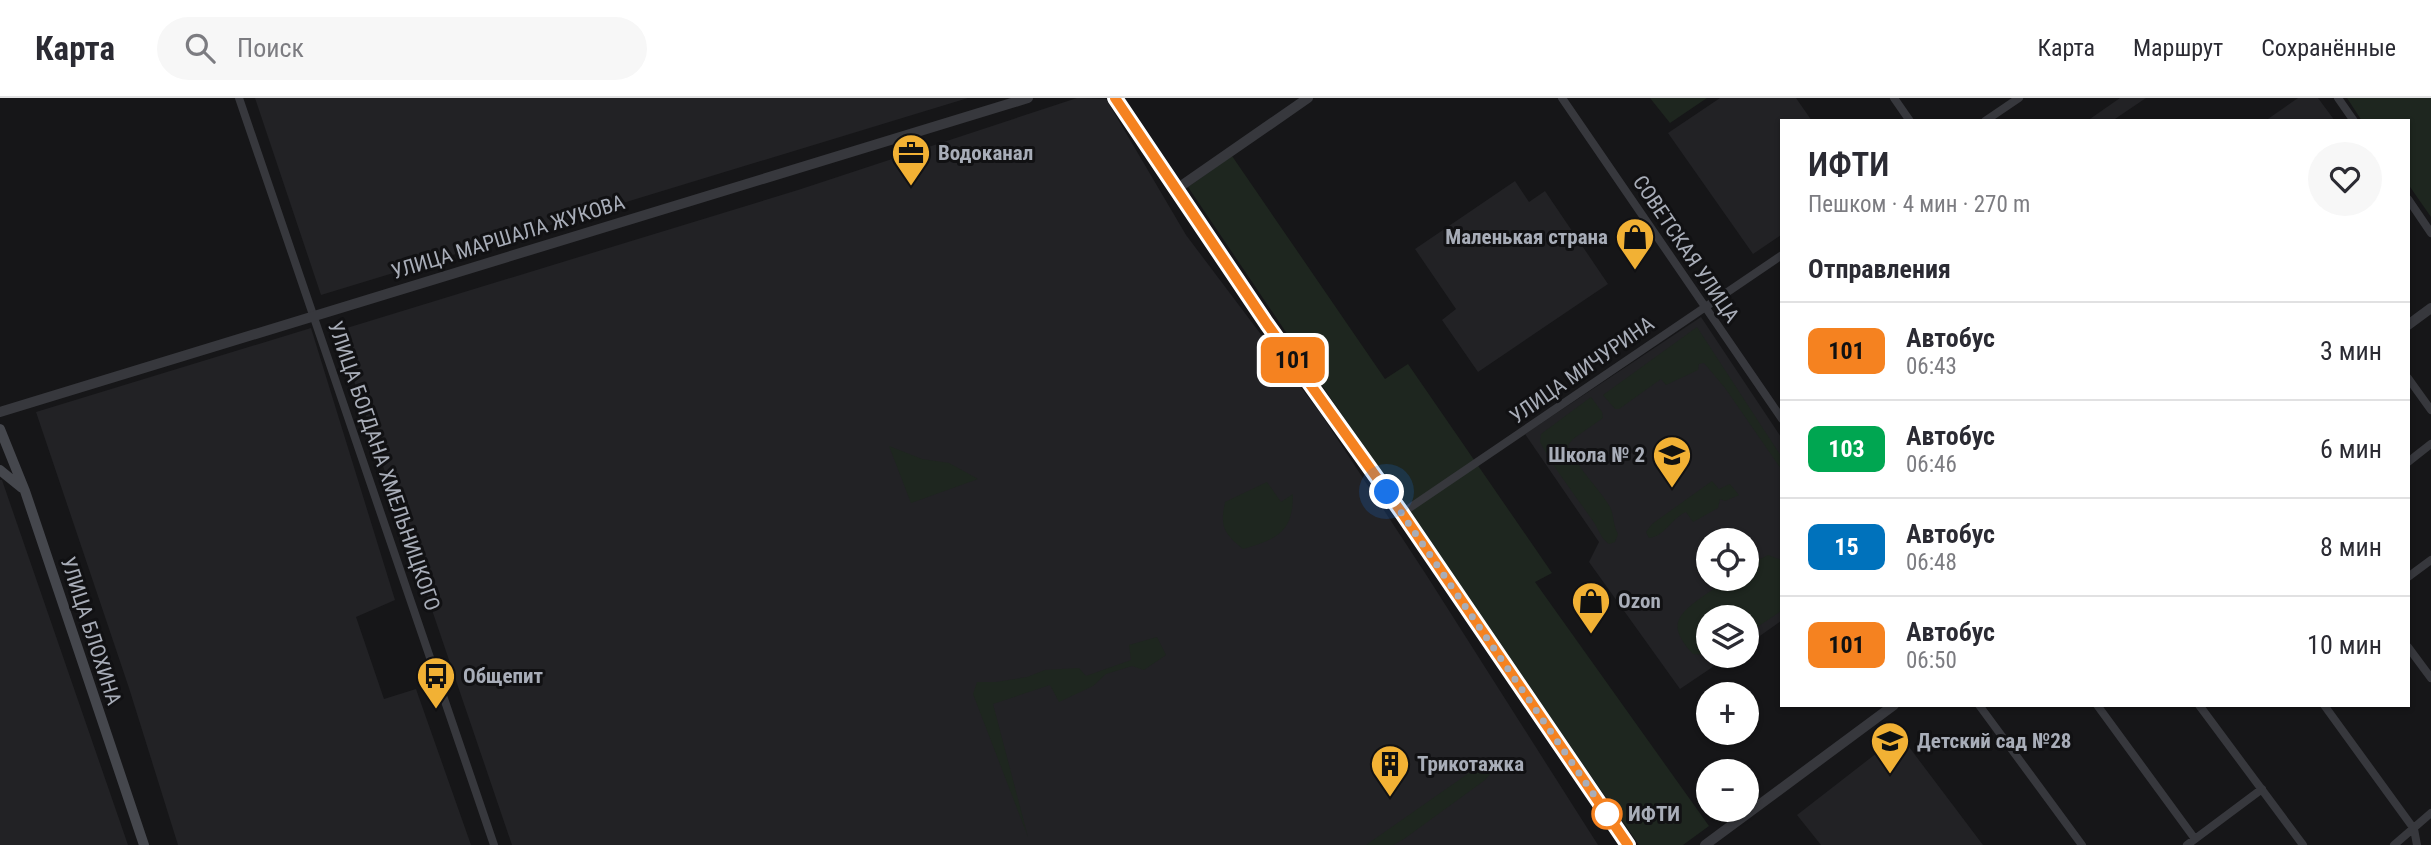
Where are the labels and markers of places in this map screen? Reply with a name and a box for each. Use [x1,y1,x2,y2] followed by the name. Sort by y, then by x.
[890,132,932,187] office icon: Водоканал
[938,141,1033,165] place label: Водоканал
[1614,216,1656,271] shop icon: Маленькая страна
[1445,225,1608,249] place label: Маленькая страна
[1651,434,1693,489] school or university icon: Школа № 2
[1548,443,1645,467] place label: Школа № 2
[1570,580,1612,635] shop icon: Ozon
[1618,589,1661,613] place label: Ozon
[415,655,457,710] bus stop icon: Общепит
[463,664,544,688] place label: Общепит
[1869,720,1911,775] school or university icon: Детский сад №28
[1917,729,2071,753] place label: Детский сад №28
[1369,743,1411,798] building icon: Трикотажка
[1417,752,1524,776] place label: Трикотажка
[1592,799,1622,829] marker: ИФТИ
[1628,802,1680,826] place label: ИФТИ

